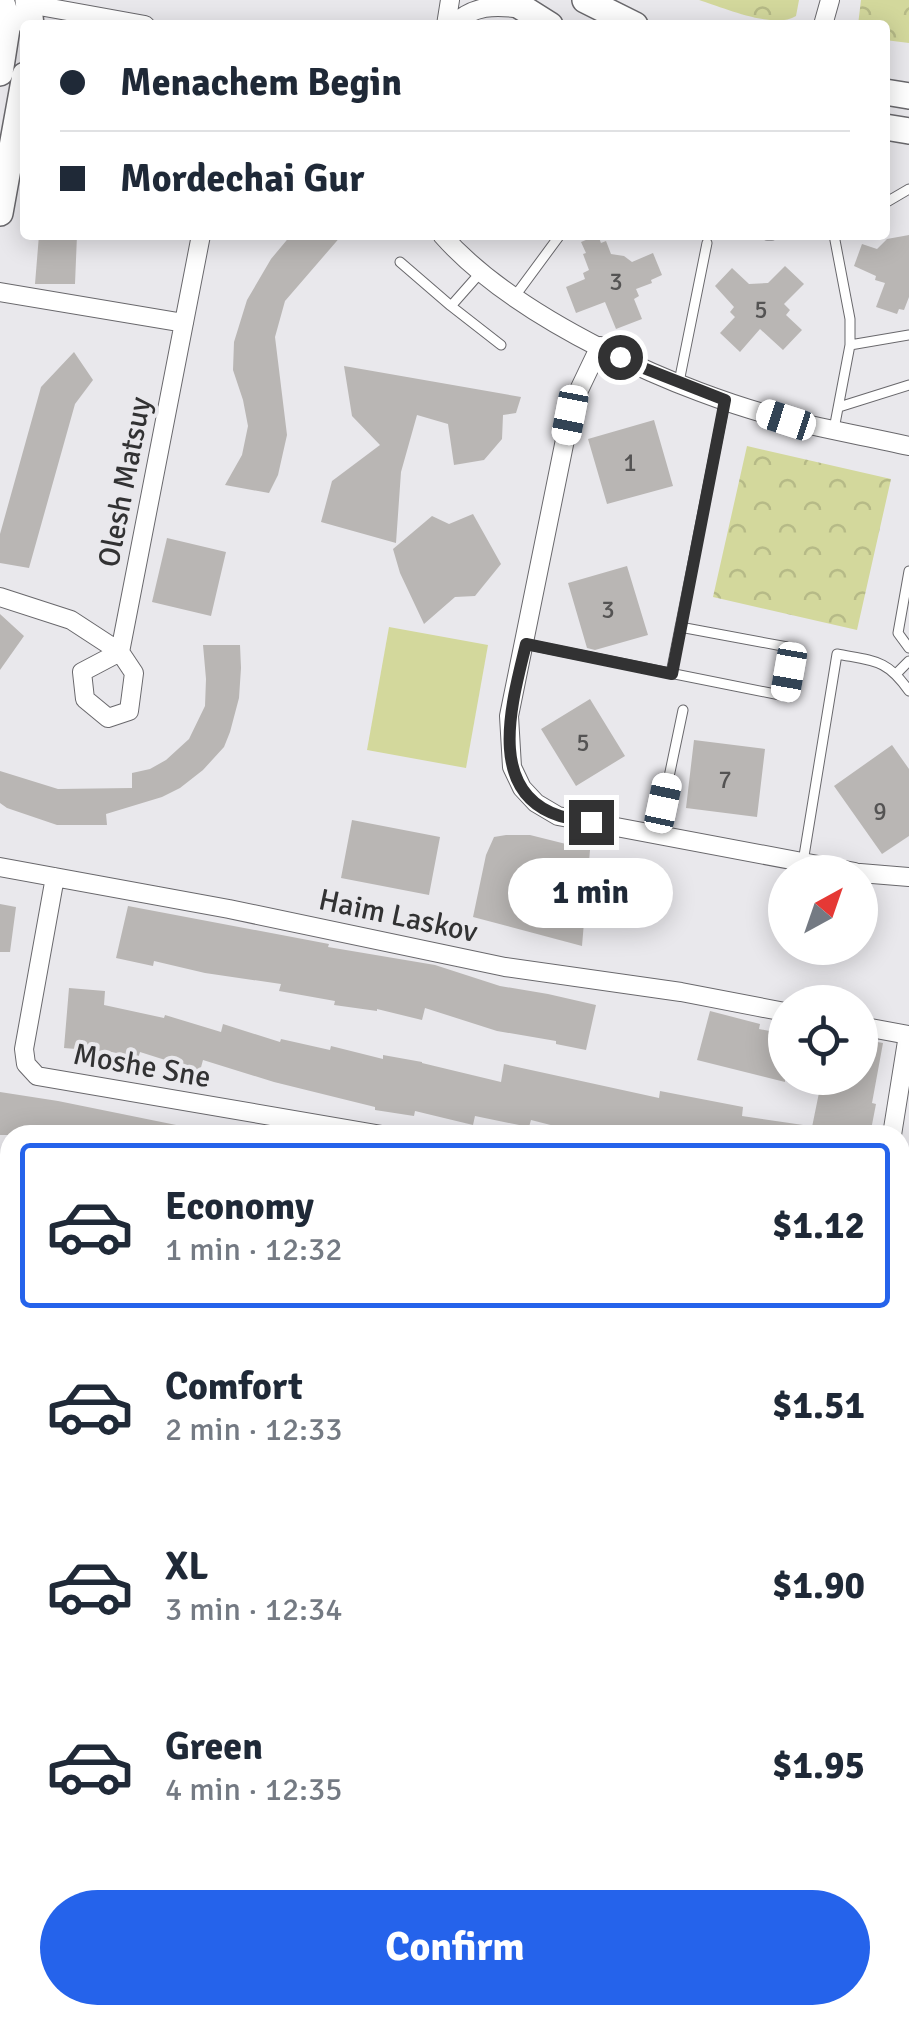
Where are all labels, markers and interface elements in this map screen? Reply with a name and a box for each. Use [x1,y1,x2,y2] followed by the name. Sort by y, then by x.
[120,59,402,106] text: Menachem Begin
[120,155,364,202] text: Mordechai Gur
[609,266,623,297] house number: 3
[754,294,768,325] house number: 5
[598,335,643,380] route start
[550,383,590,447] car
[90,394,160,570] street label: Olesh Matsuy
[753,396,819,444] car
[623,447,637,478] house number: 1
[601,594,615,625] house number: 3
[769,640,809,704] car
[576,727,590,758] house number: 5
[718,764,732,795] house number: 7
[642,771,684,835] car
[873,796,887,827] house number: 9
[569,800,614,845] route end
[768,855,878,965] north arrow
[768,855,878,1095] map controls
[508,857,674,927] callout: 1 min
[552,873,629,912] text: 1 min
[315,881,481,951] street label: Haim Laskov
[768,985,878,1095] button: locate
[70,1036,214,1096] street label: Moshe Sne
[45,1181,135,1271] icon: car
[165,1183,314,1230] text: Economy
[772,1202,865,1249] text: $1.12
[165,1230,343,1269] text: 1 min · 12:32
[45,1361,135,1451] icon: car
[165,1363,303,1410] text: Comfort
[772,1382,865,1429] text: $1.51
[165,1410,343,1449] text: 2 min · 12:33
[45,1541,135,1631] icon: car
[165,1543,208,1590] text: XL
[772,1562,865,1609] text: $1.90
[165,1590,343,1629] text: 3 min · 12:34
[45,1721,135,1811] icon: car
[165,1723,263,1770] text: Green
[772,1742,865,1789] text: $1.95
[165,1770,343,1809] text: 4 min · 12:35
[40,1890,870,2005] button: Confirm

